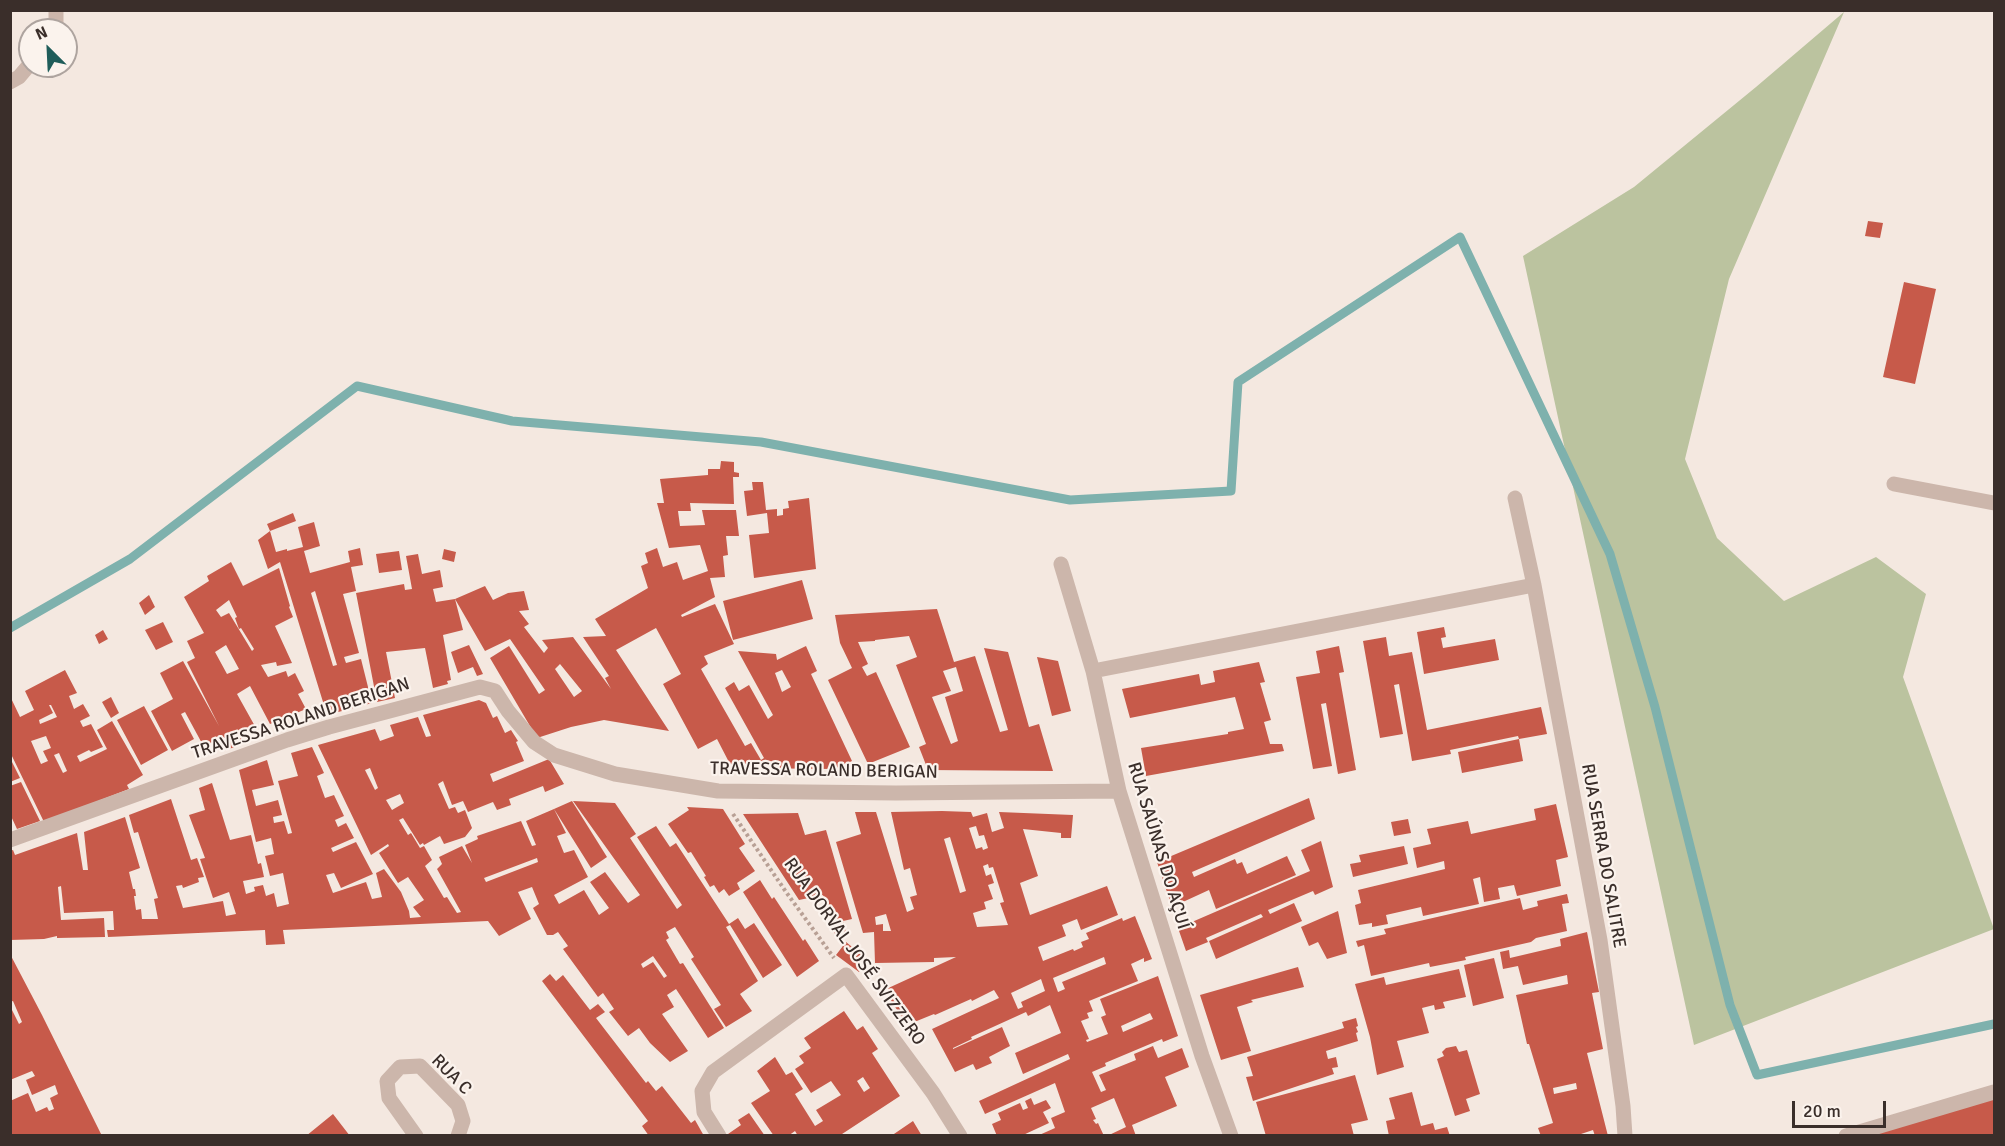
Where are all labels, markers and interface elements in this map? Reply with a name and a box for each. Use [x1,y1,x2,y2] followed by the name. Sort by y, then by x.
[18,18,78,78] north arrow
[32,22,51,45] text: N
[189,674,413,764] street label: TRAVESSA ROLAND BERIGAN
[710,758,938,784] street label: TRAVESSA ROLAND BERIGAN
[1122,760,1194,932] street label: RUA SAÚNAS DO AÇUÍ
[1576,762,1630,950] street label: RUA SERRA DO SALITRE
[779,854,929,1050] street label: RUA DORVAL JOSÉ SVIZZERO
[426,1050,476,1100] street label: RUA C
[1795,1089,1890,1127] scale bar
[1803,1100,1841,1122] text: 20 m

